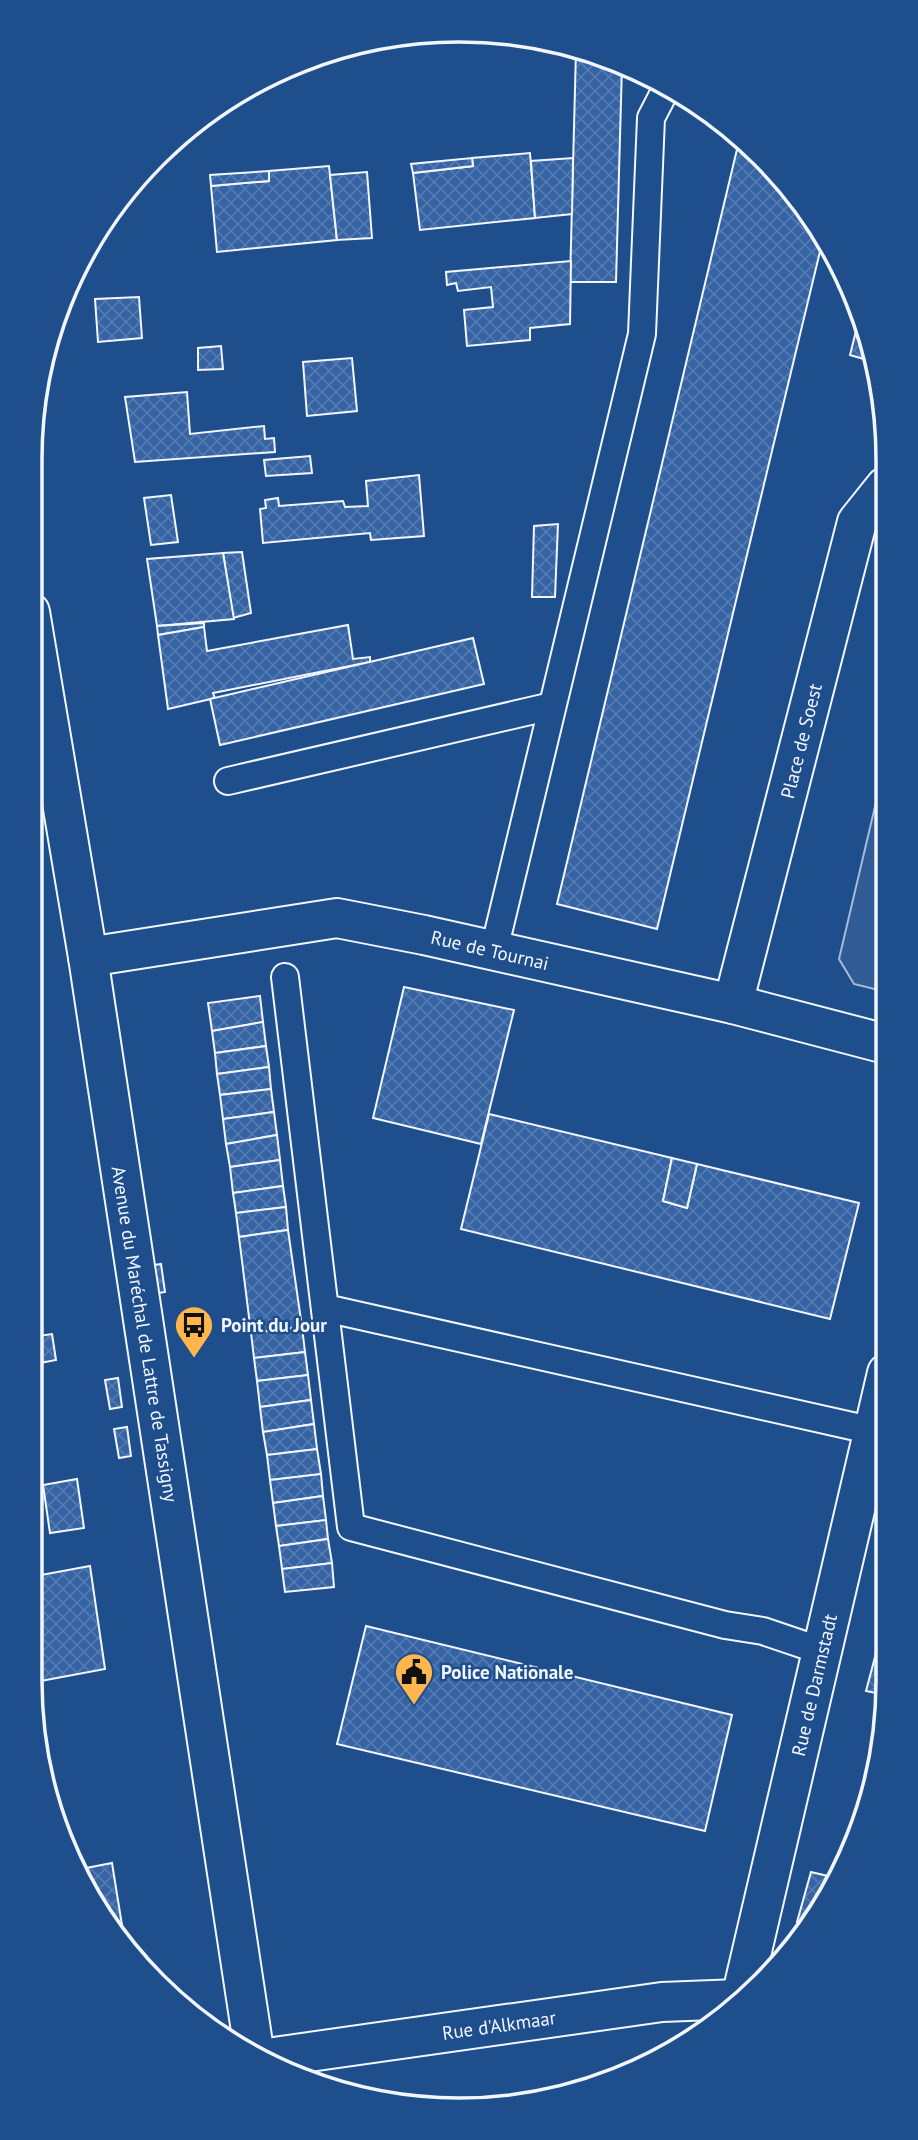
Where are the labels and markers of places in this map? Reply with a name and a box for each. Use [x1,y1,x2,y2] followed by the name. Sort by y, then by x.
[173,1304,215,1359] bus stop icon: Point du Jour
[221,1313,327,1337] place label: Point du Jour
[393,1651,435,1706] public building icon: Police Nationale
[441,1660,573,1684] place label: Police Nationale

